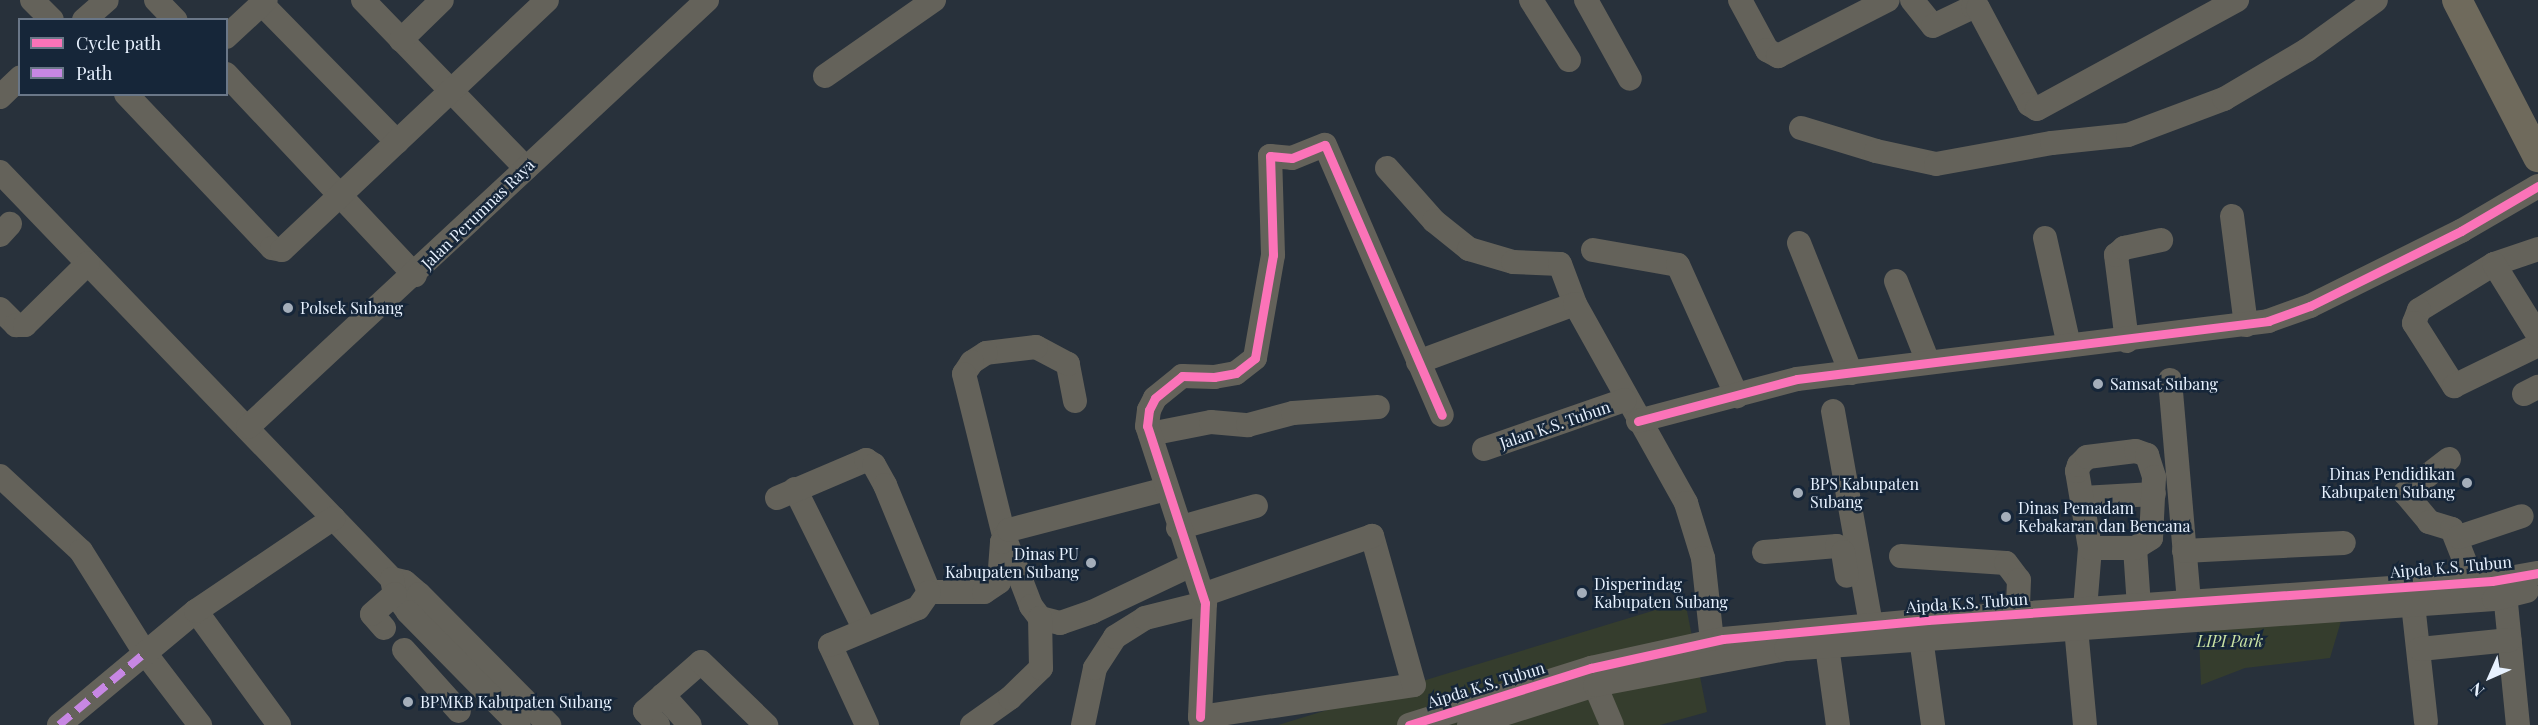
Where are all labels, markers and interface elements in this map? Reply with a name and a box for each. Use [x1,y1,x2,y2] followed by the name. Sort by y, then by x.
[18,18,228,96] legend
[76,31,161,55] text: Cycle path
[76,61,112,85] text: Path
[418,155,538,273] street label: Jalan Perumnas Raya
[300,298,403,318] place label: Polsek Subang
[281,301,295,315] marker: Polsek Subang
[2110,374,2218,394] place label: Samsat Subang
[2091,377,2105,391] marker: Samsat Subang
[1497,397,1613,453] street label: Jalan K.S. Tubun
[2321,464,2455,502] place label: Dinas Pendidikan Kabupaten Subang
[1810,474,1919,512] place label: BPS Kabupaten Subang
[2460,476,2474,490] marker: Dinas Pendidikan Kabupaten Subang
[1791,486,1805,500] marker: BPS Kabupaten Subang
[2018,498,2190,536] place label: Dinas Pemadam Kebakaran dan Bencana
[1999,510,2013,524] marker: Dinas Pemadam Kebakaran dan Bencana
[945,544,1079,582] place label: Dinas PU Kabupaten Subang
[2389,552,2513,582] street label: Aipda K.S. Tubun
[1084,556,1098,570] marker: Dinas PU Kabupaten Subang
[1594,574,1728,612] place label: Disperindag Kabupaten Subang
[1575,586,1589,600] marker: Disperindag Kabupaten Subang
[1905,589,2029,617] street label: Aipda K.S. Tubun
[2197,631,2263,651] park label: LIPI Park
[2460,647,2520,707] north arrow
[1425,658,1547,712] street label: Aipda K.S. Tubun
[2465,679,2488,702] text: N
[420,692,612,712] place label: BPMKB Kabupaten Subang
[401,695,415,709] marker: BPMKB Kabupaten Subang

